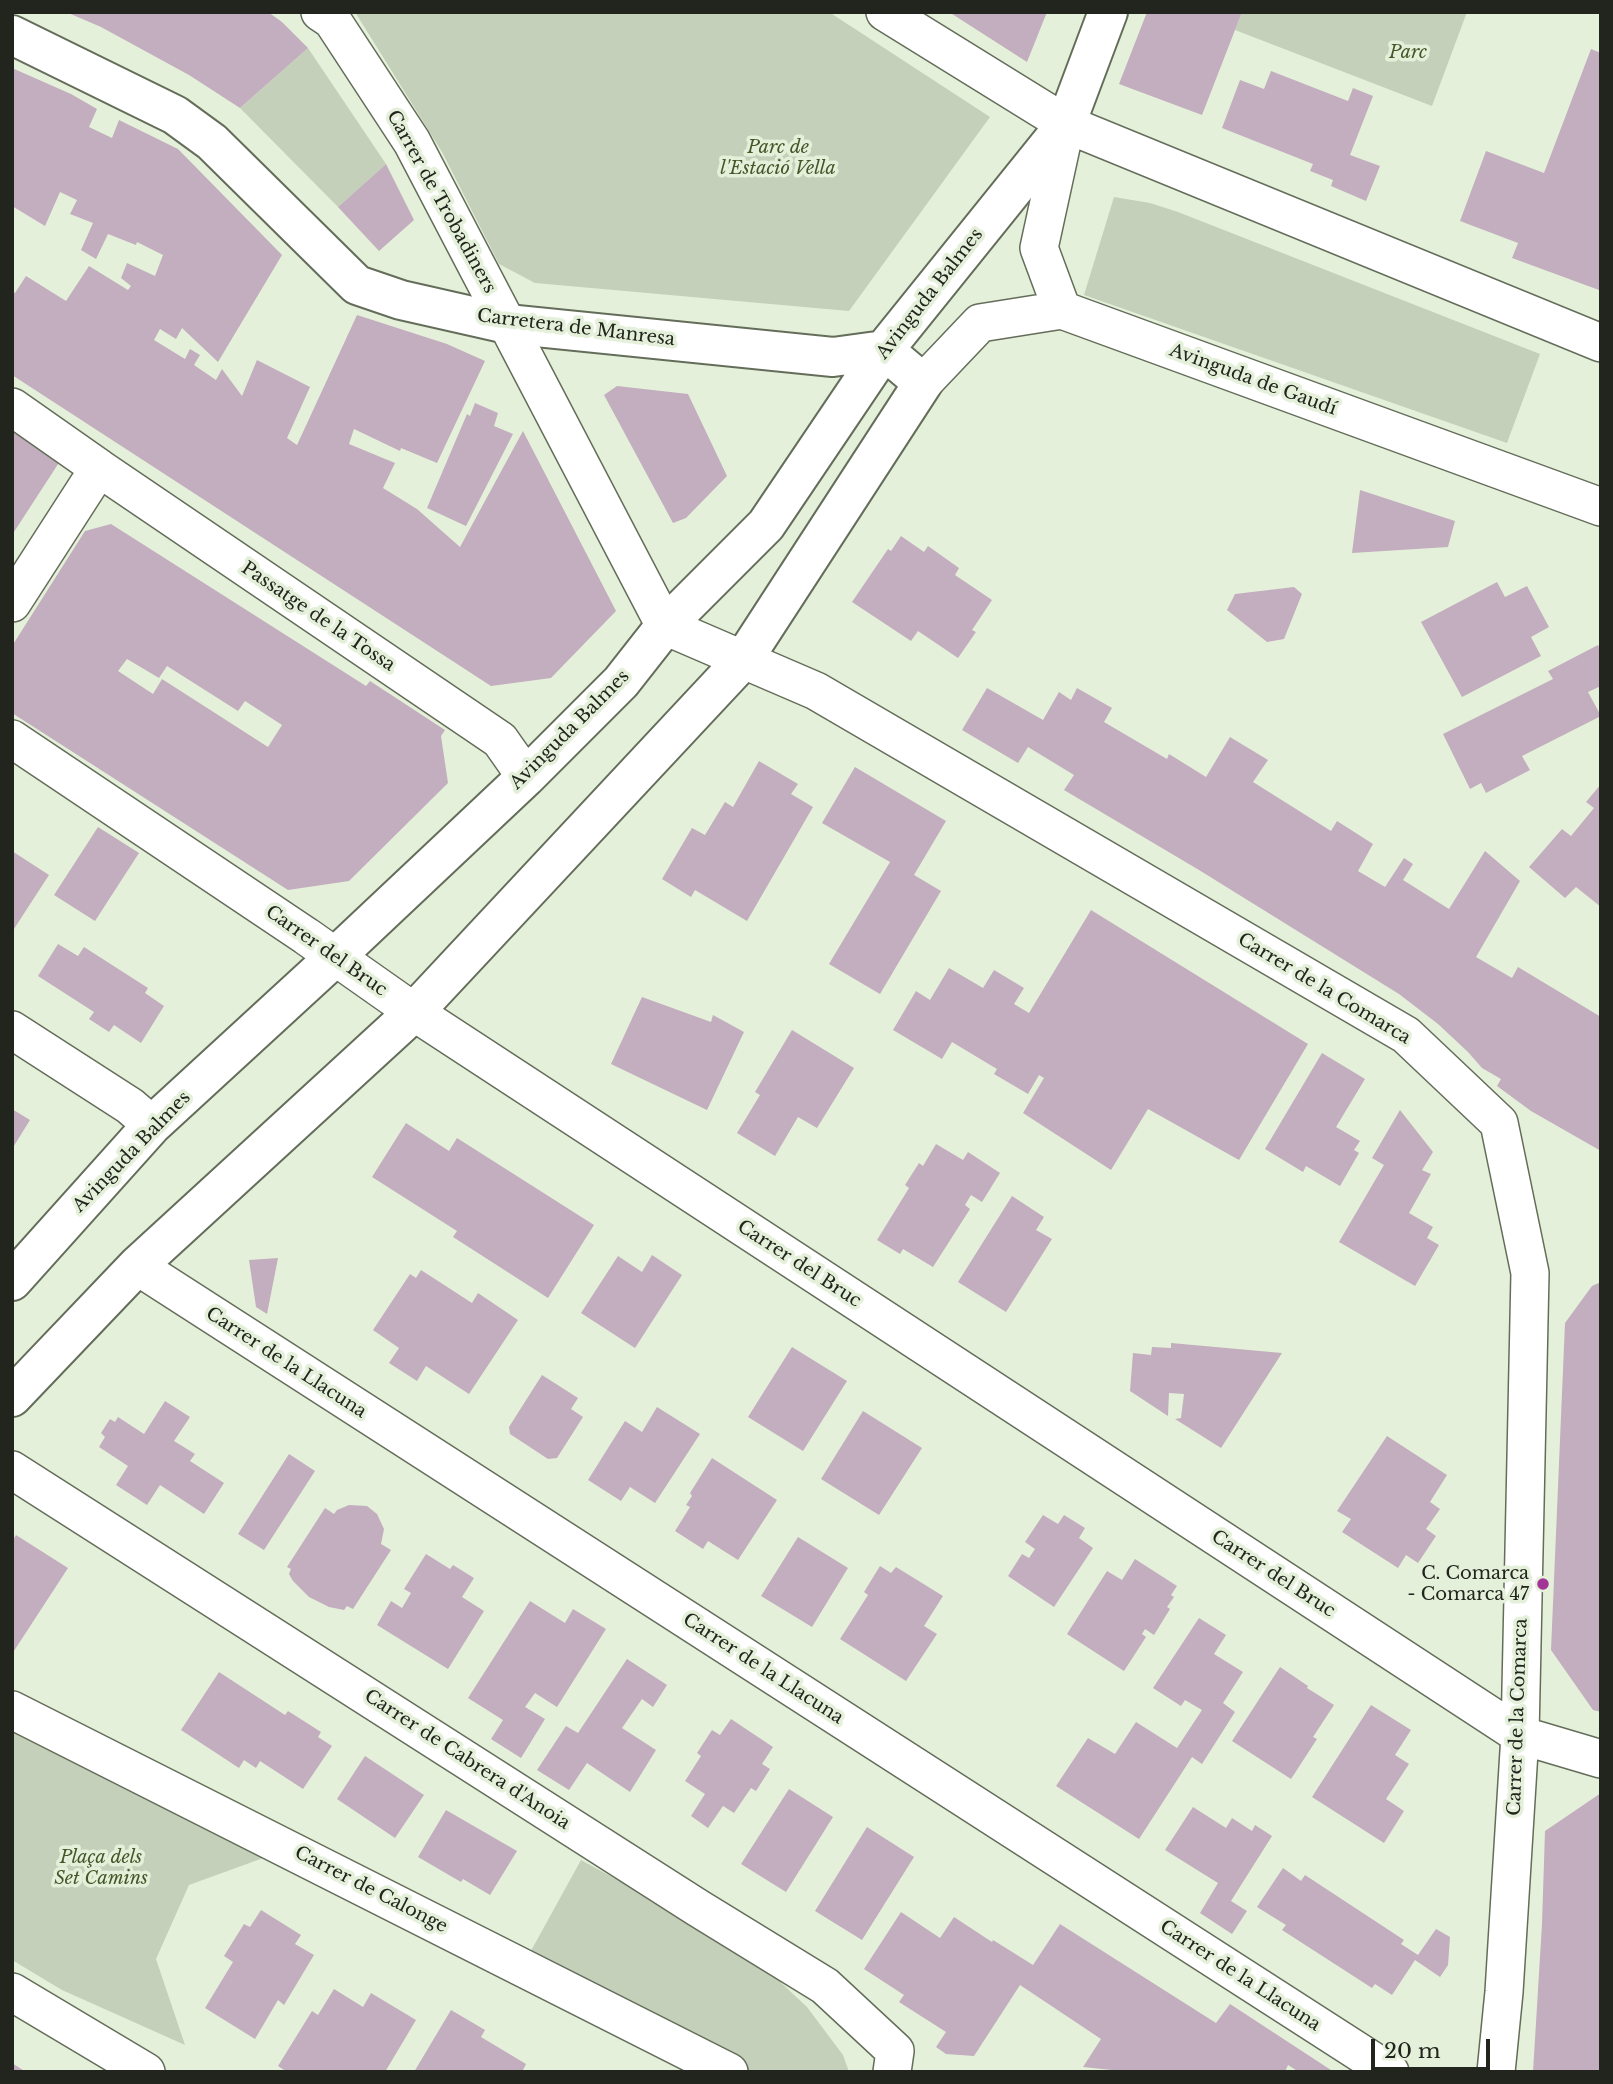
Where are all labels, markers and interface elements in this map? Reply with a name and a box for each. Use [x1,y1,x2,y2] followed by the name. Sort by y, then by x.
[1389,42,1427,64] park label: Parc
[382,107,500,297] street label: Carrer de Trobadiners
[720,137,836,180] park label: Parc de l'Estació Vella
[872,224,988,364] street label: Avinguda Balmes
[476,305,676,351] street label: Carretera de Manresa
[1167,340,1339,420] street label: Avinguda de Gaudí
[237,558,399,676] street label: Passatge de la Tossa
[506,666,634,794] street label: Avinguda Balmes
[261,901,391,1001] street label: Carrer del Bruc
[1234,929,1414,1049] street label: Carrer de la Comarca
[69,1087,195,1217] street label: Avinguda Balmes
[733,1216,865,1312] street label: Carrer del Bruc
[202,1303,370,1423] street label: Carrer de la Llacuna
[1207,1526,1339,1622] street label: Carrer del Bruc
[1407,1563,1529,1606] place label: C. Comarca - Comarca 47
[1535,1576,1551,1592] marker: C. Comarca - Comarca 47
[679,1609,847,1729] street label: Carrer de la Llacuna
[1504,1618,1532,1816] street label: Carrer de la Comarca
[360,1685,574,1835] street label: Carrer de Cabrera d'Anoia
[291,1842,451,1938] street label: Carrer de Calonge
[54,1847,148,1890] park label: Plaça dels Set Camins
[1156,1916,1324,2036] street label: Carrer de la Llacuna
[1375,2024,1494,2068] scale bar
[1384,2038,1441,2064] text: 20 m

